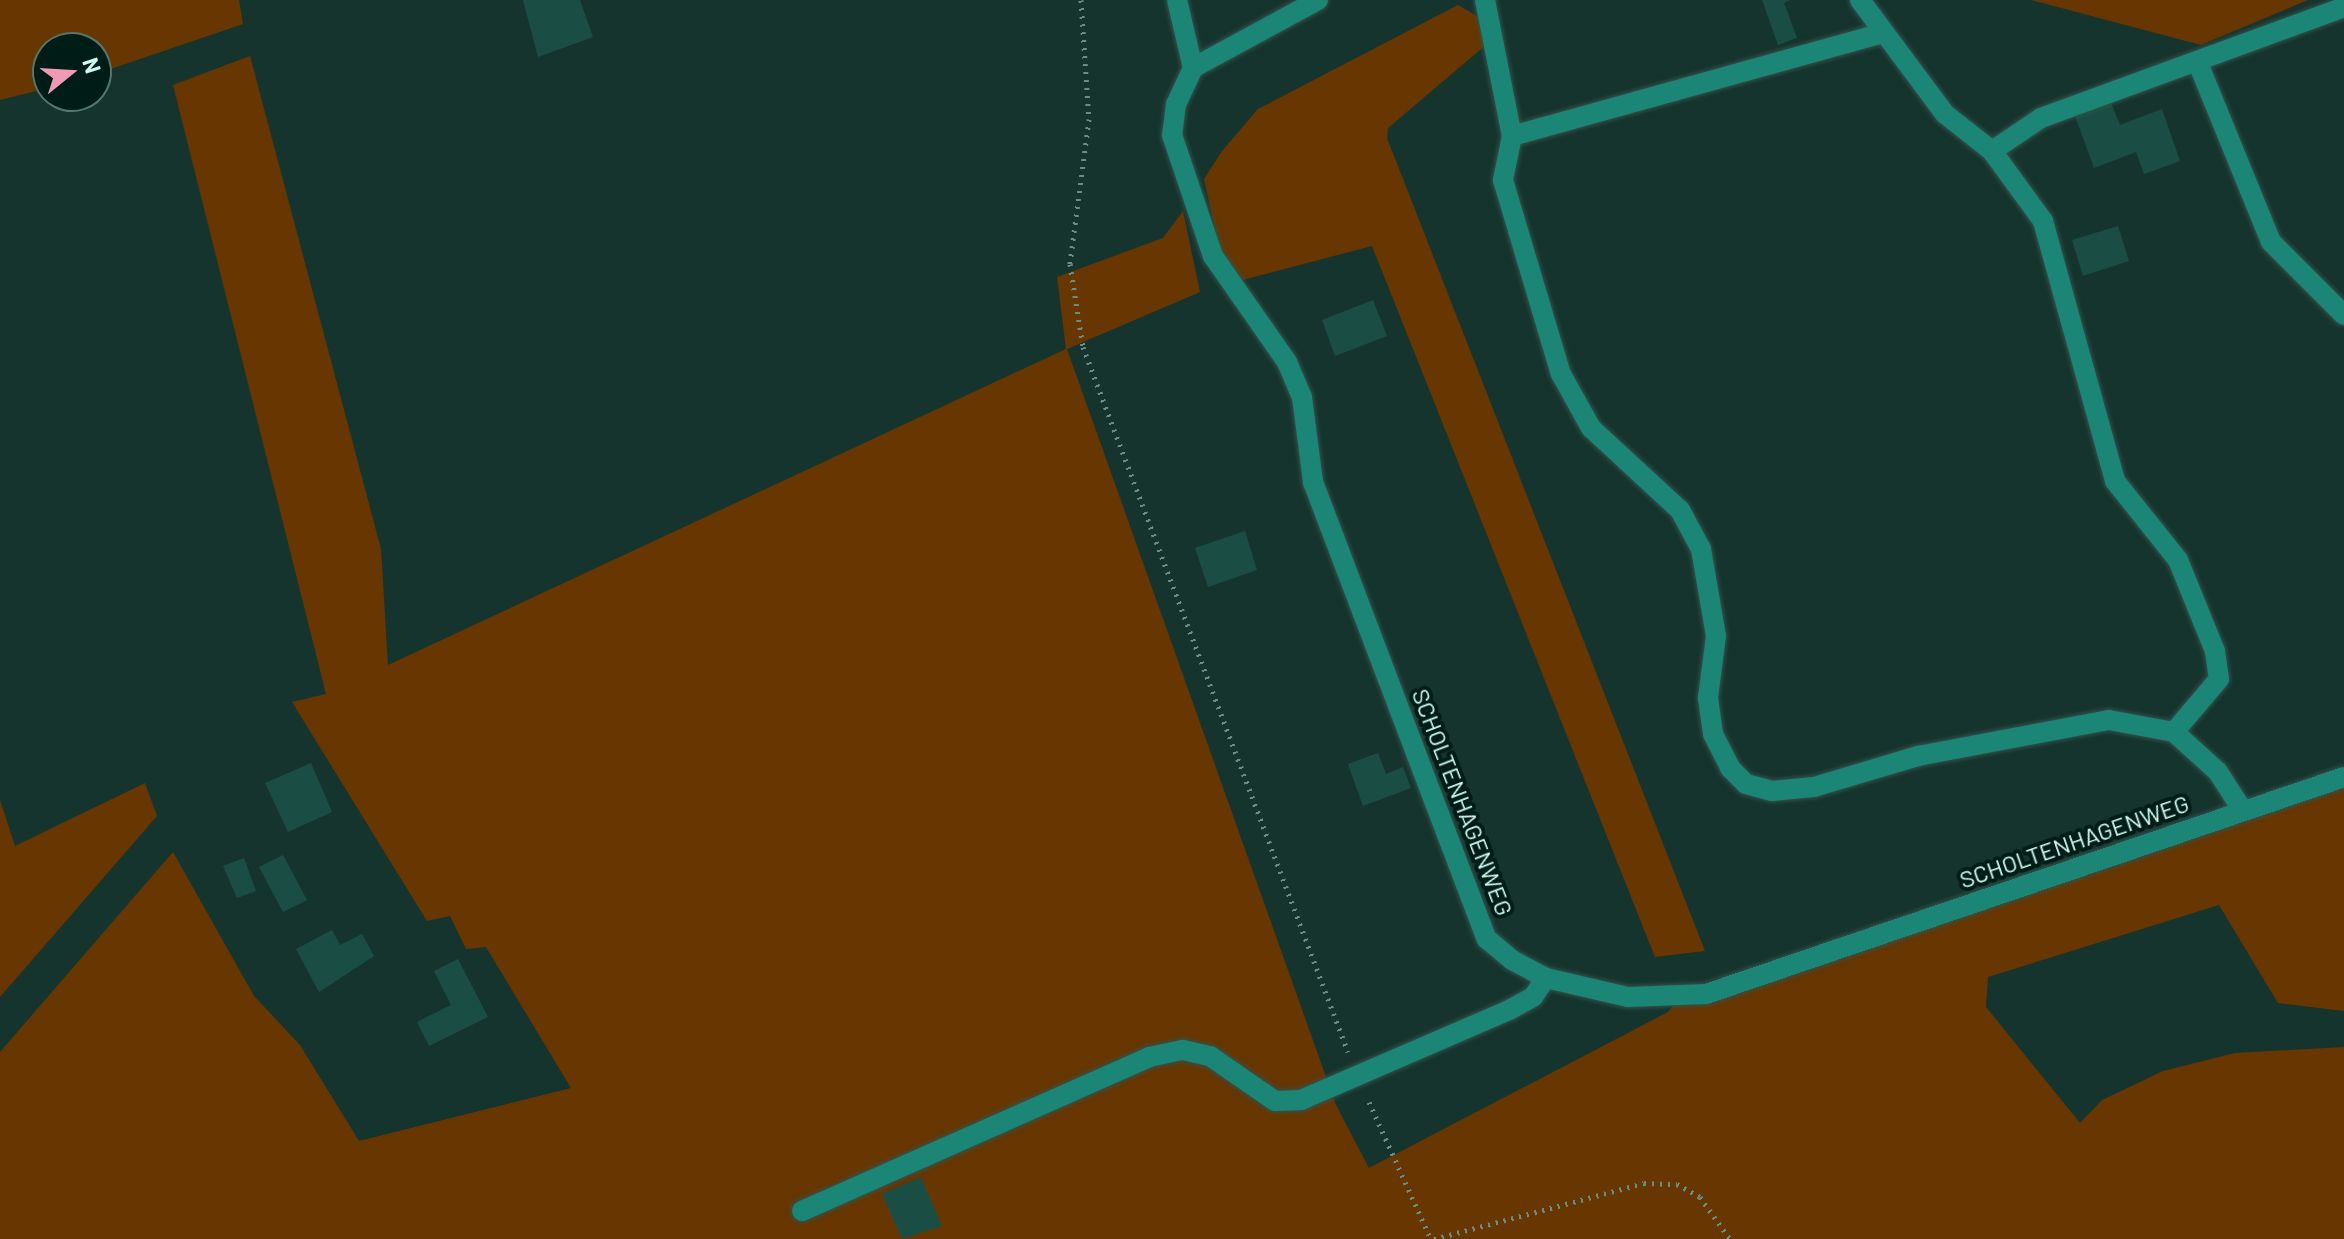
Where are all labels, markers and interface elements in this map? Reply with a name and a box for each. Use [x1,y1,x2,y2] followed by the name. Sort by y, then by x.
[32,32,112,112] north arrow
[78,54,108,76] text: N
[1406,685,1520,919] street label: SCHOLTENHAGENWEG
[1956,788,2192,894] street label: SCHOLTENHAGENWEG

